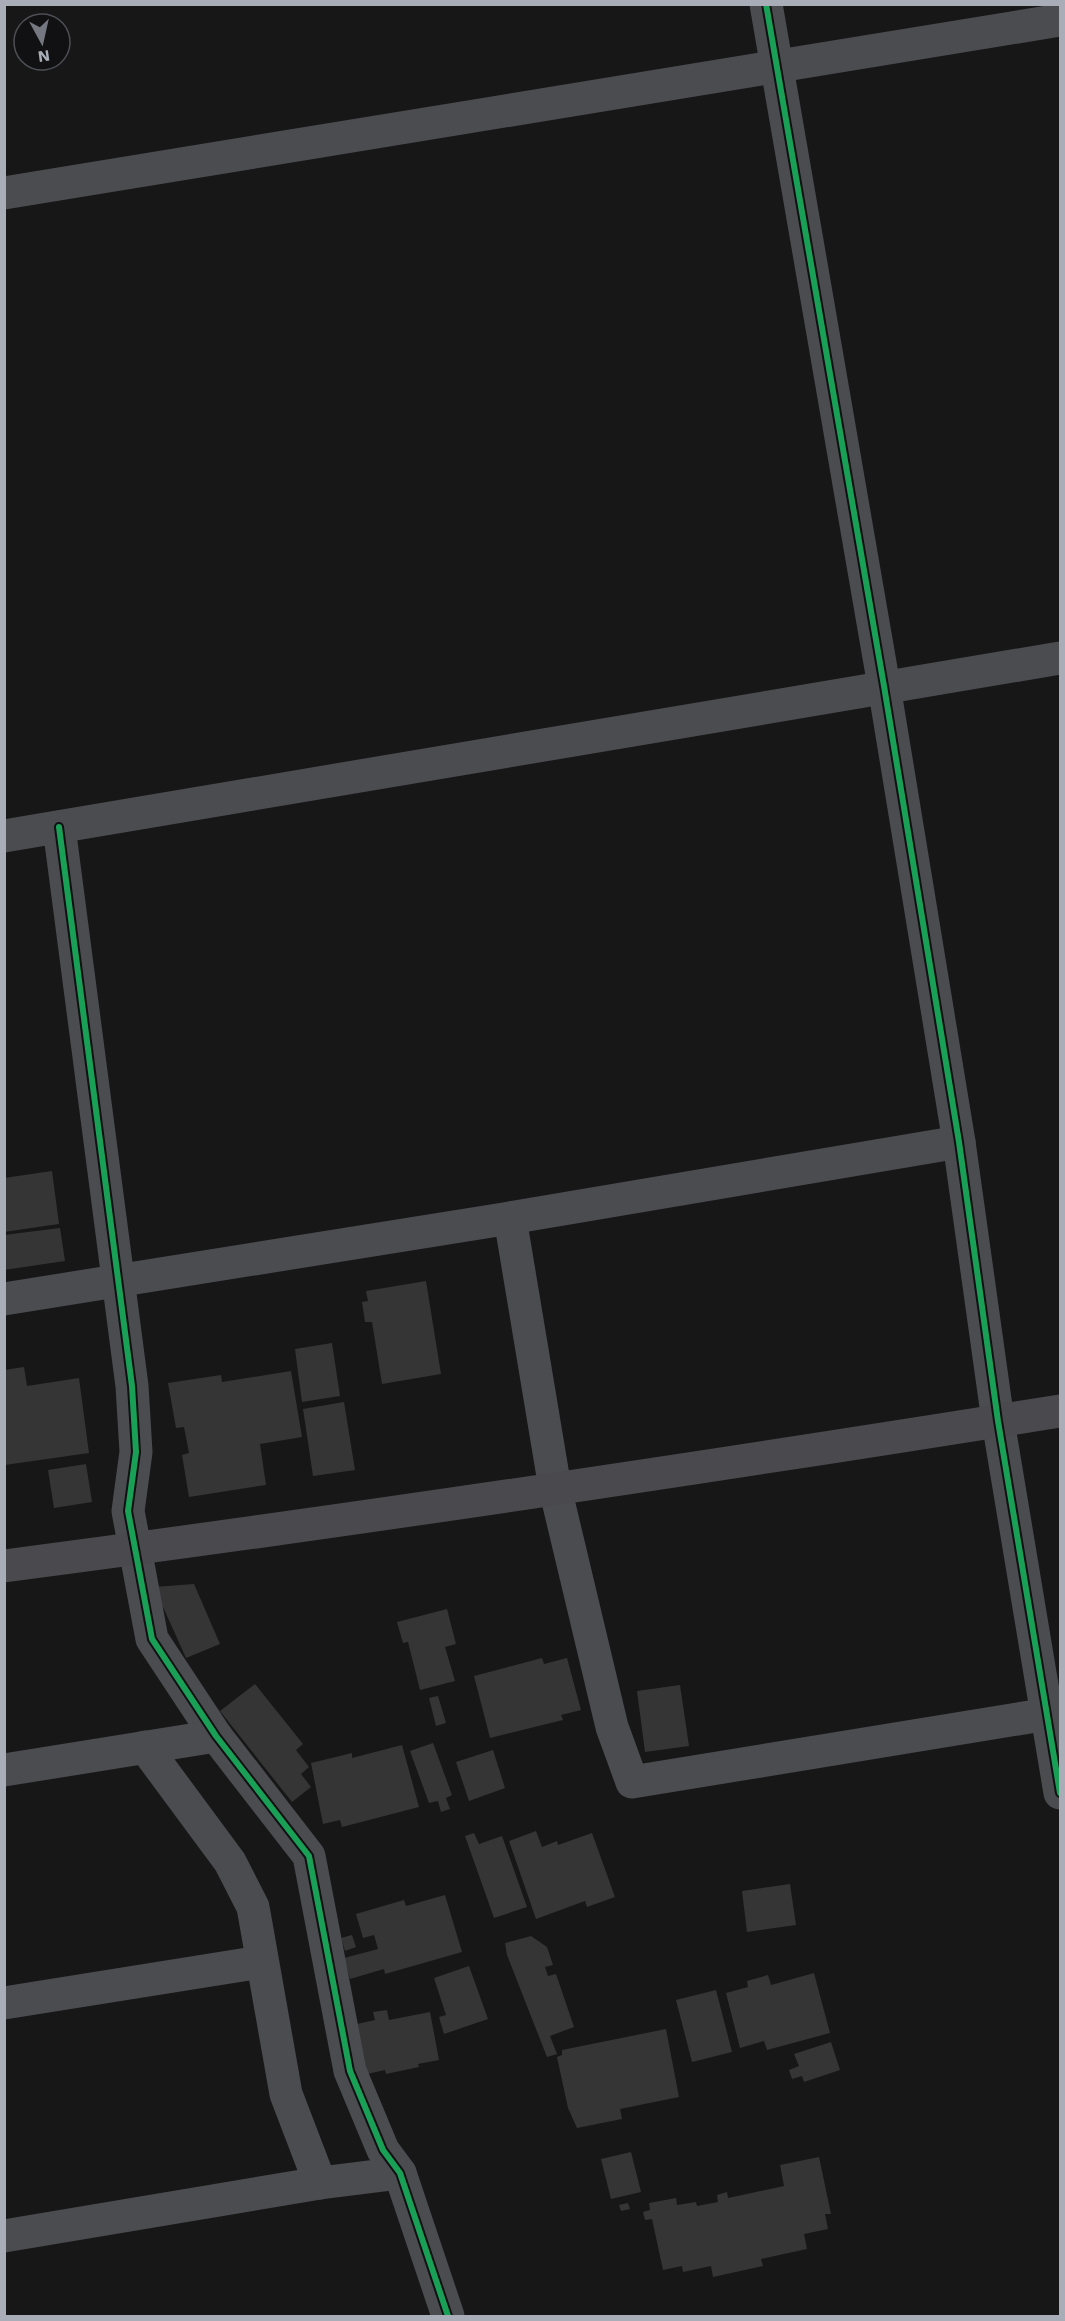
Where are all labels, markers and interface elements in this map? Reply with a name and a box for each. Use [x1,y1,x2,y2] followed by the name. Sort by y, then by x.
[12,12,72,72] north arrow
[37,46,51,67] text: N

